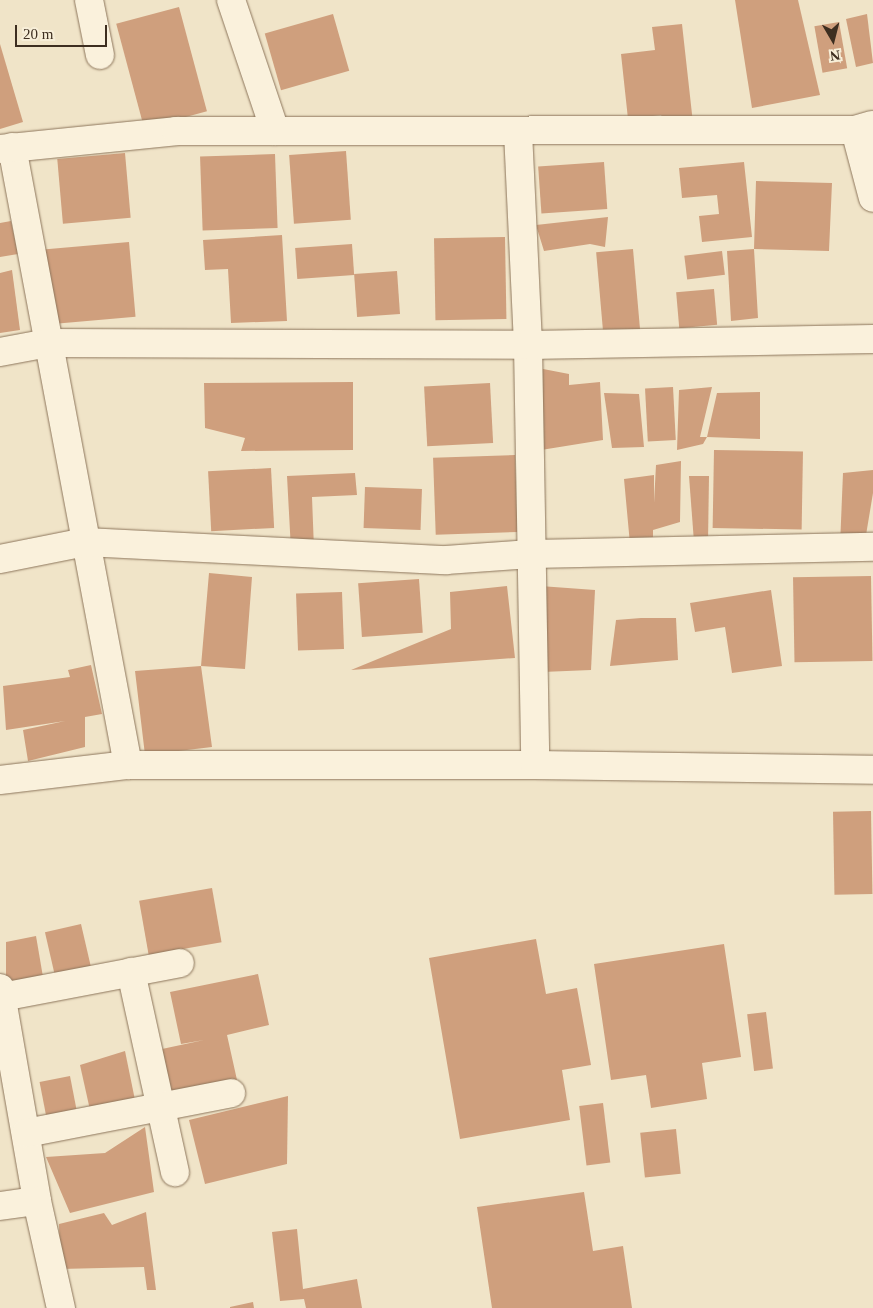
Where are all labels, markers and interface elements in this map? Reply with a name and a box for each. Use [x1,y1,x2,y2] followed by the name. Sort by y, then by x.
[18,15,110,47] scale bar
[808,15,858,65] north arrow
[23,26,53,42] text: 20 m
[829,47,841,63] text: N

